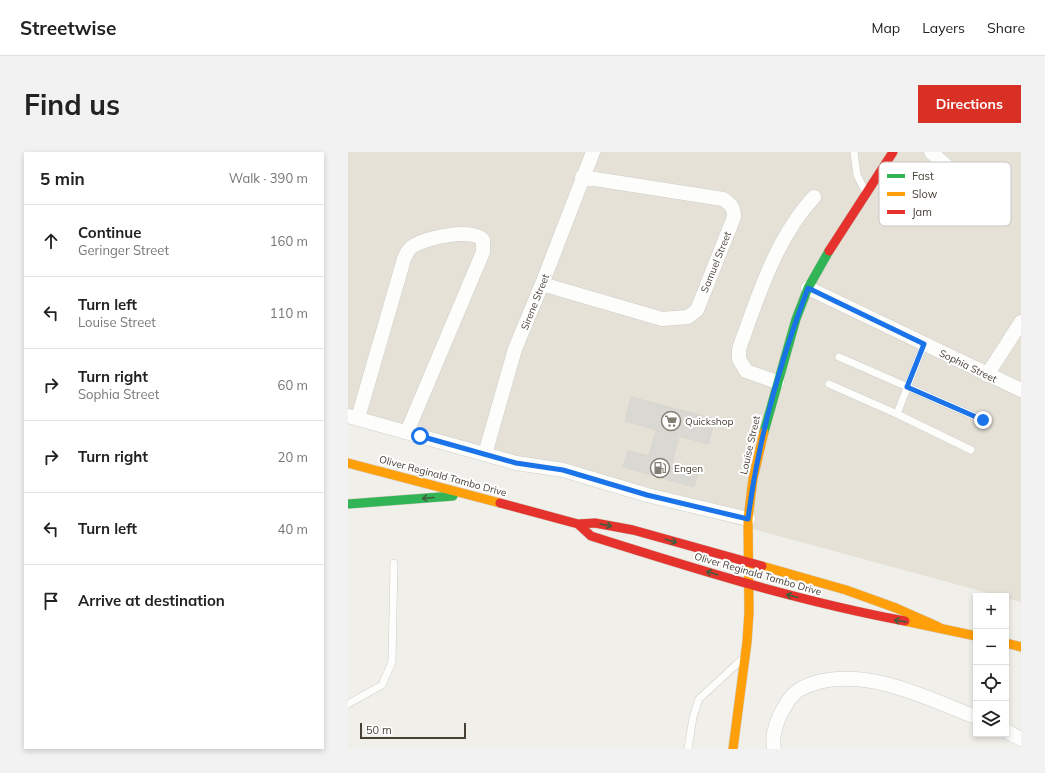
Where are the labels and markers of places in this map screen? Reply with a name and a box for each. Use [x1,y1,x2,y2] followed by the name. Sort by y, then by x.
[660,410,682,432] supermarket icon: Quickshop
[685,415,733,428] place label: Quickshop
[649,457,671,479] fuel station icon: Engen
[674,462,703,475] place label: Engen

